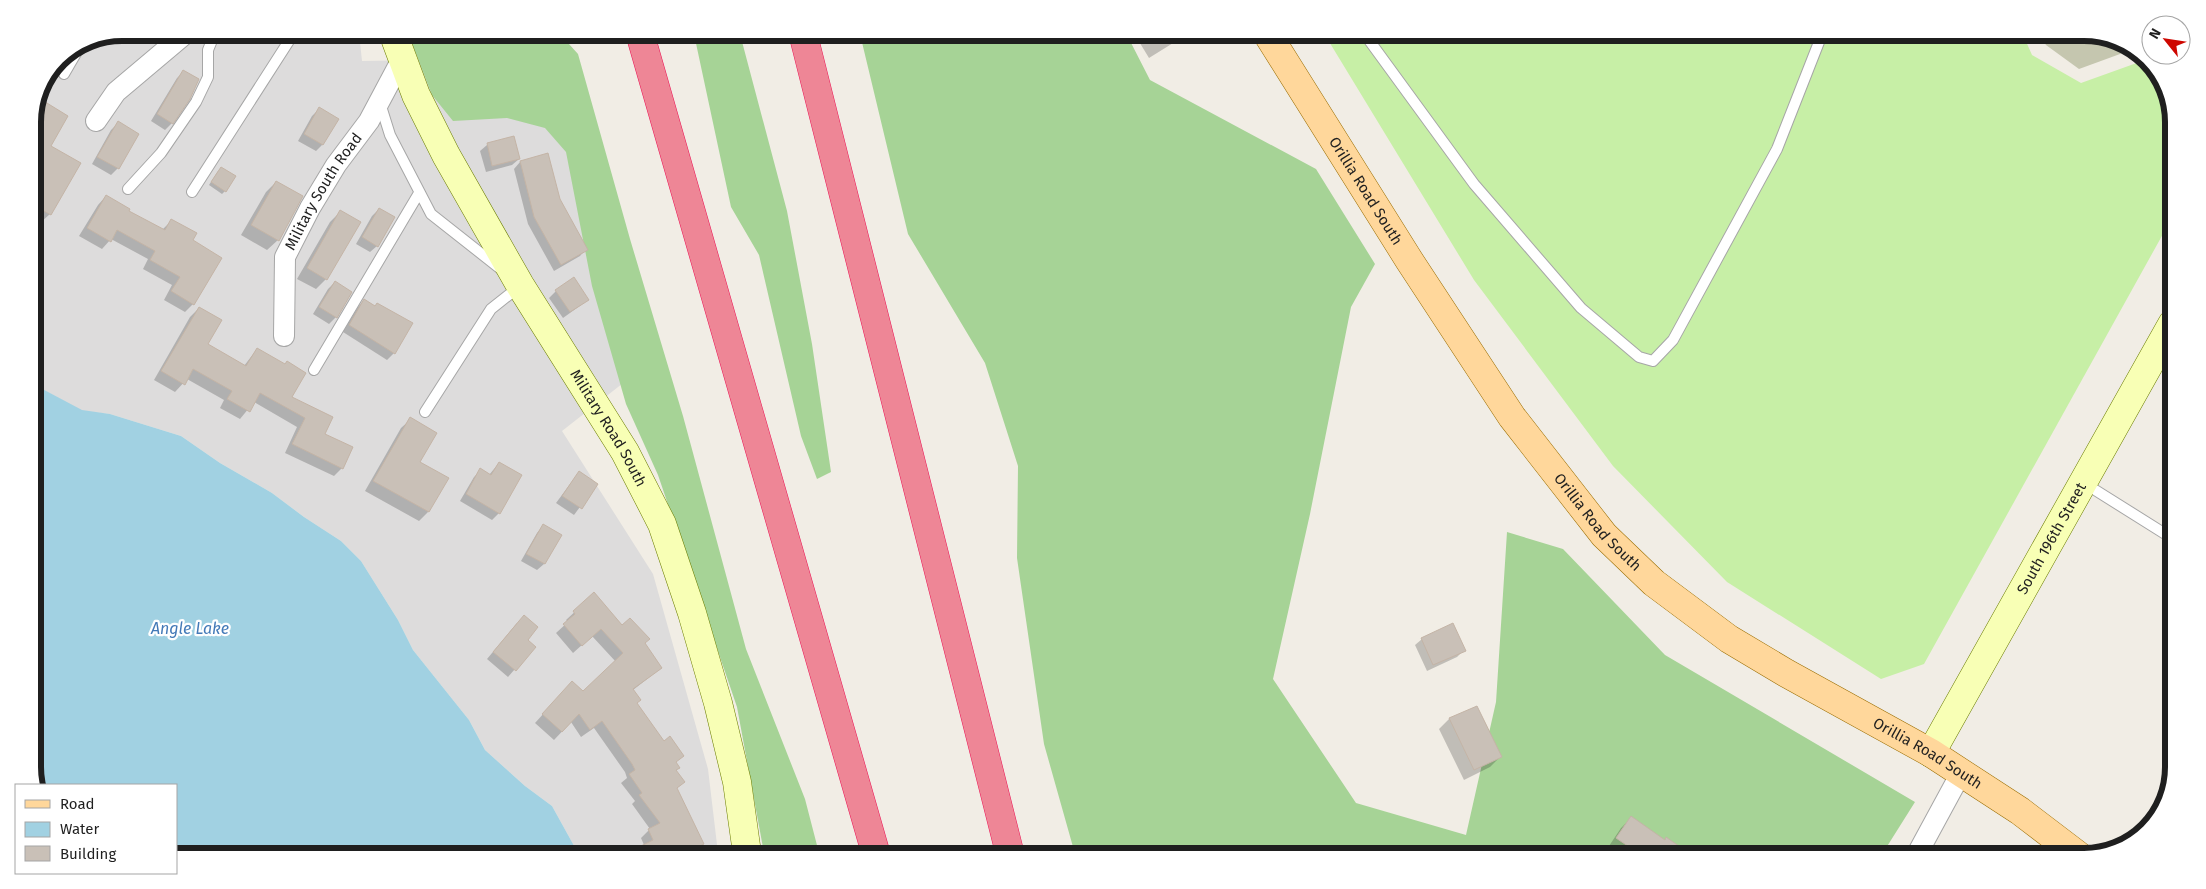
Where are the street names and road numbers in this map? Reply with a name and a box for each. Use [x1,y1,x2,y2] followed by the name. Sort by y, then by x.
[281,130,366,253] street label: Military South Road
[1325,134,1406,248] street label: Orillia Road South
[566,366,650,490] street label: Military Road South
[1550,470,1645,575] street label: Orillia Road South
[2013,479,2090,598] street label: South 196th Street
[1870,714,1986,793] street label: Orillia Road South

